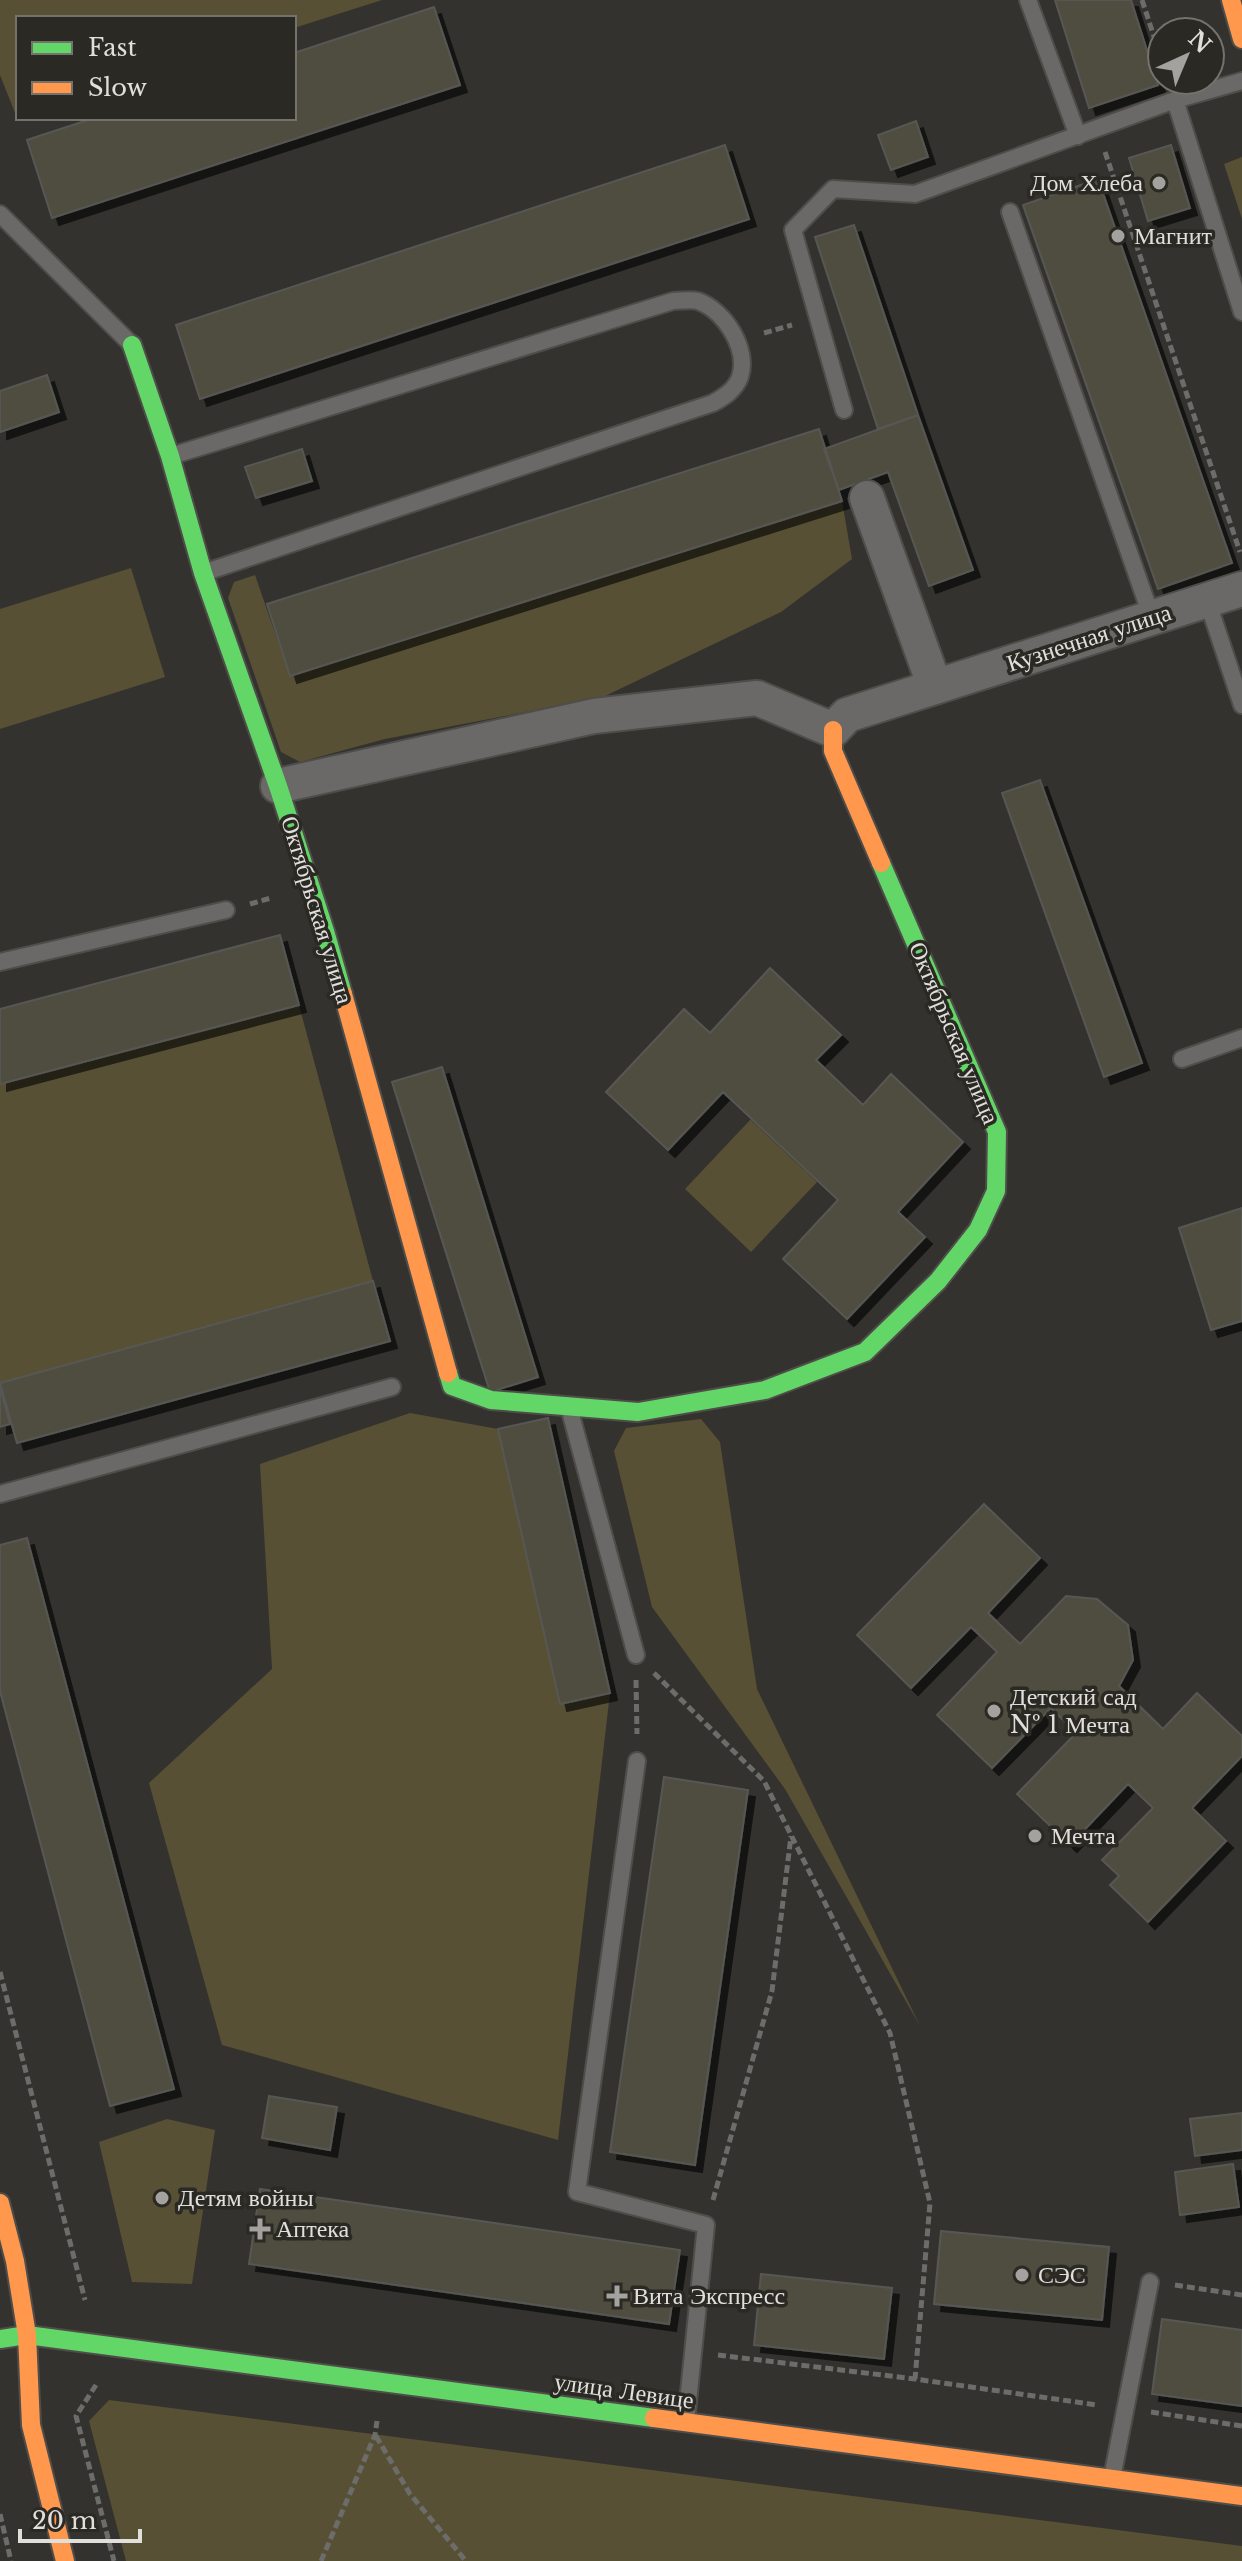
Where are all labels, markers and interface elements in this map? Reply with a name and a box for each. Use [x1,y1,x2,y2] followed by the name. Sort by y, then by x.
[16,16,296,120] legend
[1146,16,1226,96] north arrow
[1183,25,1217,59] text: N
[88,33,136,62] text: Fast
[88,73,147,102] text: Slow
[1030,168,1143,197] place label: Дом Хлеба
[1150,174,1168,192] marker: Дом Хлеба
[1134,221,1213,250] place label: Магнит
[1109,227,1127,245] marker: Магнит
[1003,597,1175,678] street label: Кузнечная улица
[275,812,360,1008] street label: Октябрьская улица
[903,937,1006,1128] street label: Октябрьская улица
[1010,1682,1137,1739] place label: Детский сад № 1 Мечта
[985,1702,1003,1720] marker: Детский сад № 1 Мечта
[1051,1821,1116,1850] place label: Мечта
[1026,1827,1044,1845] marker: Мечта
[178,2183,314,2212] place label: Детям войны
[153,2189,171,2207] marker: Детям войны
[276,2214,350,2243] place label: Аптека
[251,2220,269,2238] marker: Аптека
[1038,2260,1086,2289] place label: СЭС
[1013,2266,1031,2284] marker: СЭС
[633,2281,785,2310] place label: Вита Экспресс
[608,2287,626,2305] marker: Вита Экспресс
[552,2366,696,2415] street label: улица Левице
[20,2493,140,2543] scale bar
[32,2506,97,2535] text: 20 m

